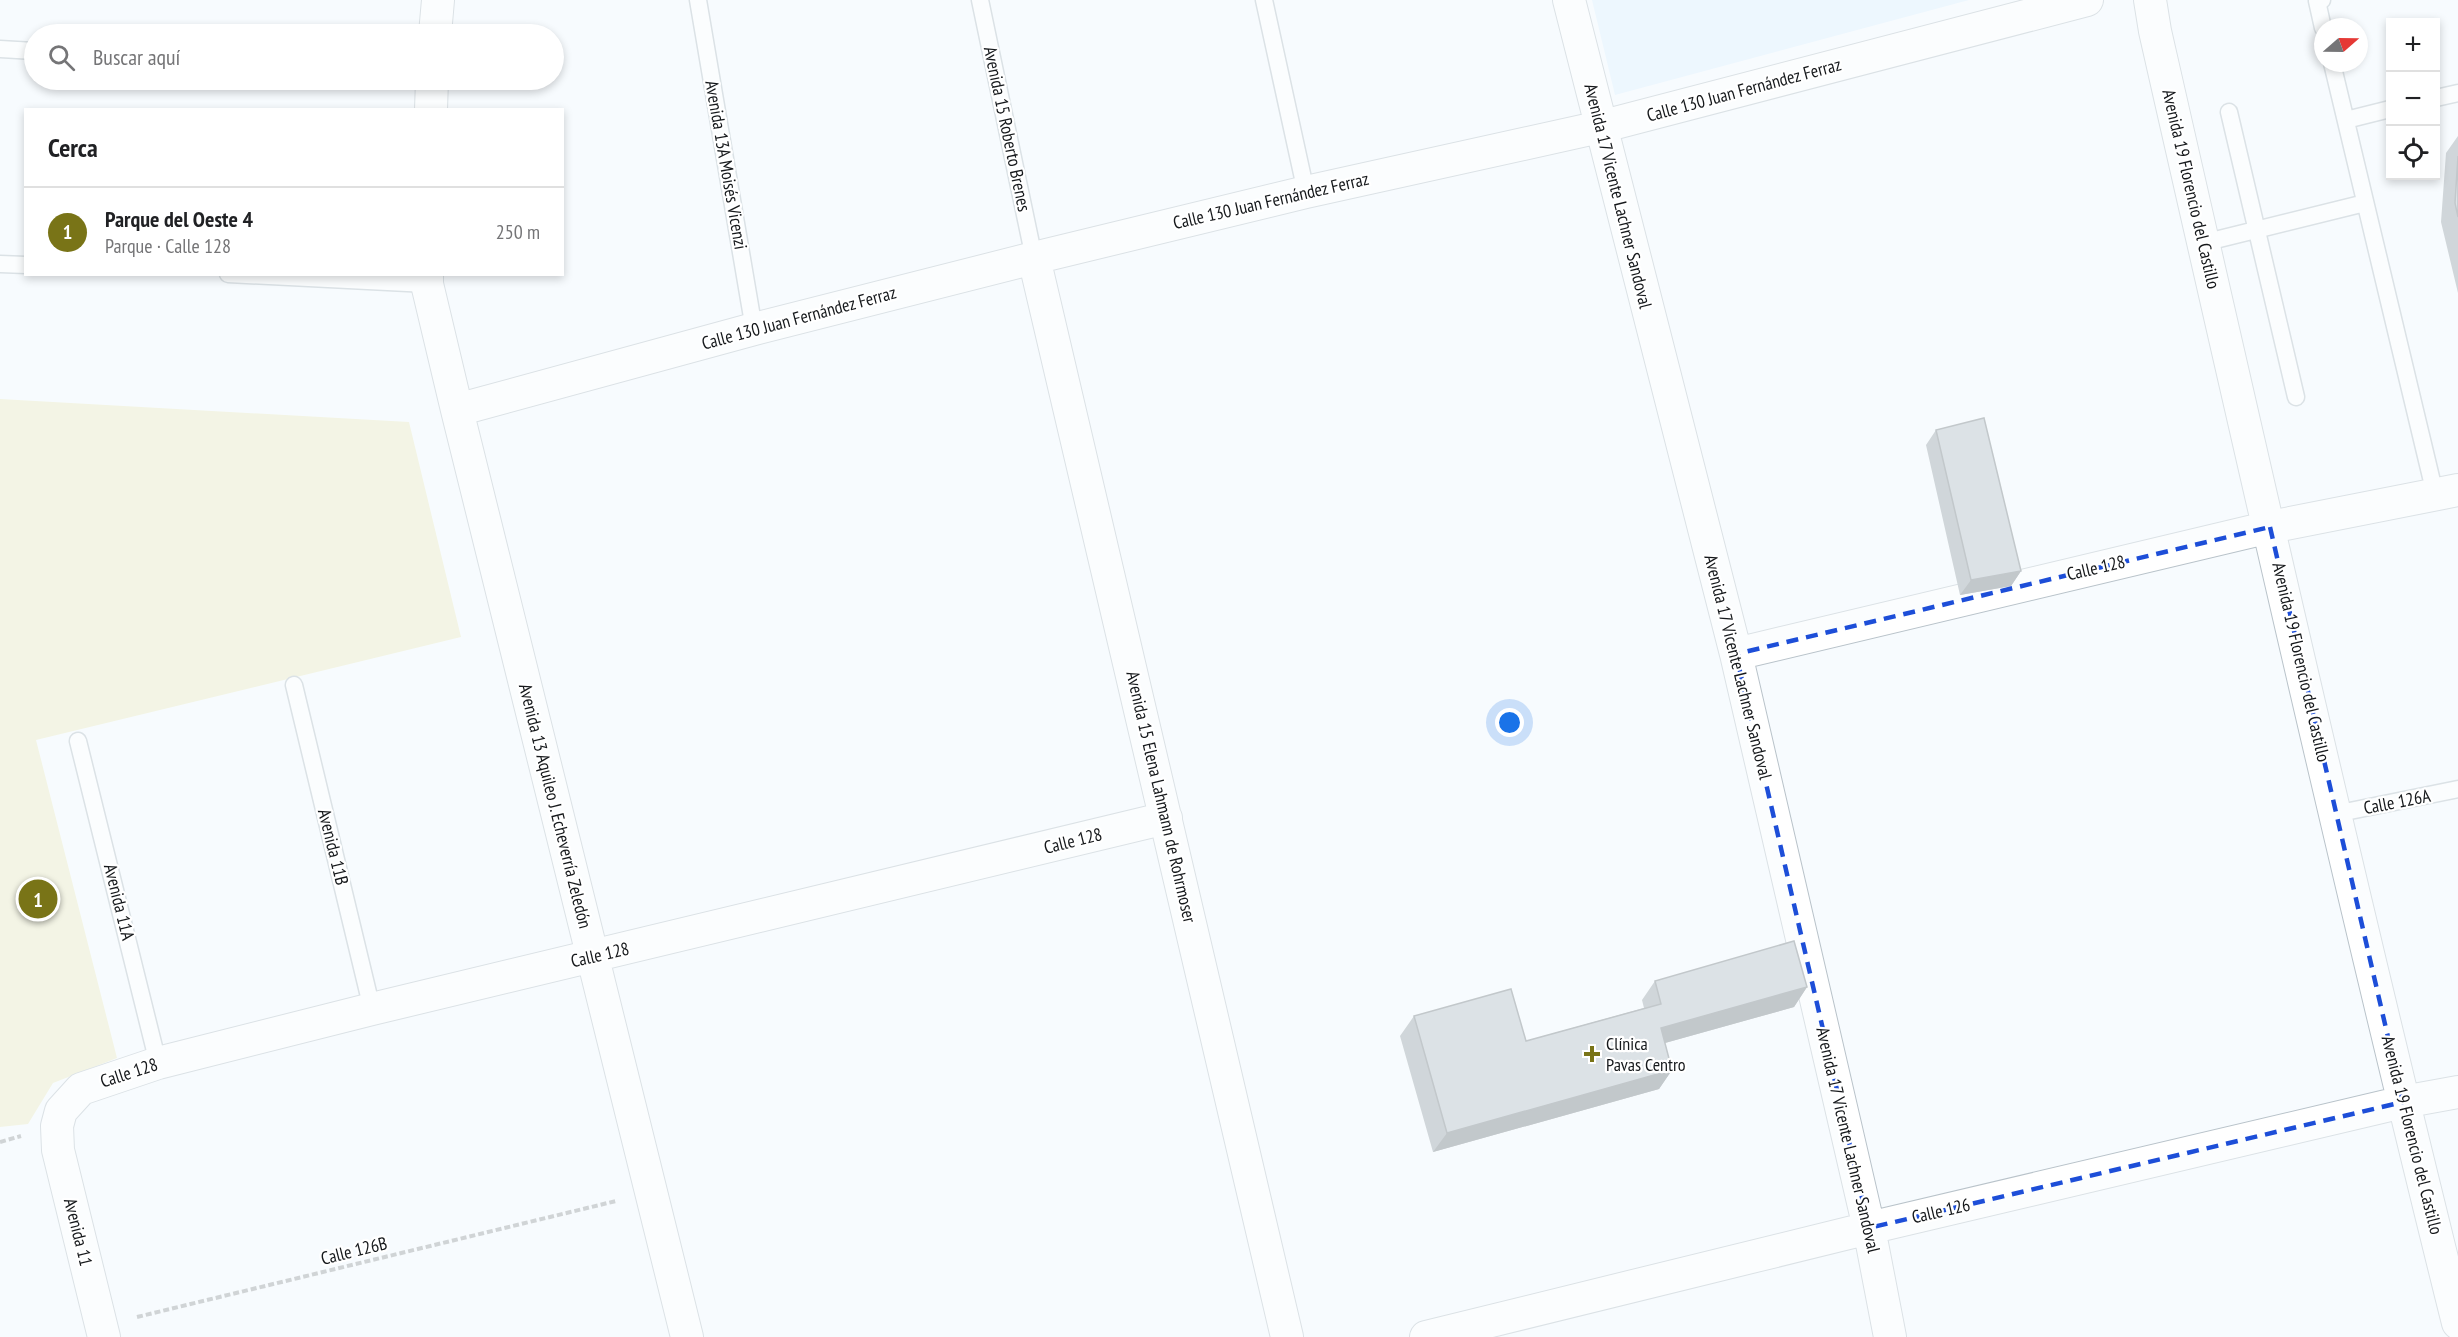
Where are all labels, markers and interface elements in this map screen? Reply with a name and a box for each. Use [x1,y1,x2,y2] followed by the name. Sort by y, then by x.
[2314,18,2368,72] north arrow
[2386,18,2440,180] map controls
[2386,18,2440,72] button: +
[24,24,564,90] search box
[45,41,78,74] icon: search
[93,43,180,71] text: Buscar aquí
[979,44,1036,213] street label: Avenida 15 Roberto Brenes
[1644,53,1844,127] street label: Calle 130 Juan Fernández Ferraz
[2386,72,2440,126] button: −
[700,79,753,251] street label: Avenida 13A Moisés Vicenzi
[1579,81,1658,311] street label: Avenida 17 Vicente Lachner Sandoval
[2157,87,2226,291] street label: Avenida 19 Florencio del Castillo
[2386,126,2440,180] button: locate
[48,131,98,164] text: Cerca
[1171,167,1371,234] street label: Calle 130 Juan Fernández Ferraz
[105,205,253,233] text: Parque del Oeste 4
[63,219,72,245] text: 1
[496,219,540,245] text: 250 m
[105,233,231,259] text: Parque · Calle 128
[699,281,899,355] street label: Calle 130 Juan Fernández Ferraz
[2064,550,2127,585] street label: Calle 128
[1699,552,1778,782] street label: Avenida 17 Vicente Lachner Sandoval
[2267,560,2336,764] street label: Avenida 19 Florencio del Castillo
[1121,669,1202,925] street label: Avenida 15 Elena Lahmann de Rohrmoser
[514,681,597,931] street label: Avenida 13 Aquileo J. Echeverría Zeledón
[1495,708,1524,737] your location
[2361,784,2433,819] street label: Calle 126A
[313,806,354,887] street label: Avenida 11B
[1041,822,1104,859] street label: Calle 128
[99,861,140,943] street label: Avenida 11A
[18,876,57,922] pin: 1
[568,937,631,972] street label: Calle 128
[1811,1025,1886,1256] street label: Avenida 17 Vicente Lachner Sandoval
[1606,1032,1686,1076] place label: Clínica Pavas Centro
[2377,1033,2448,1237] street label: Avenida 19 Florencio del Castillo
[1583,1045,1601,1063] marker: Clínica Pavas Centro
[97,1052,161,1093] street label: Calle 128
[1909,1193,1972,1228] street label: Calle 126
[59,1196,98,1268] street label: Avenida 11
[318,1231,389,1270] street label: Calle 126B

